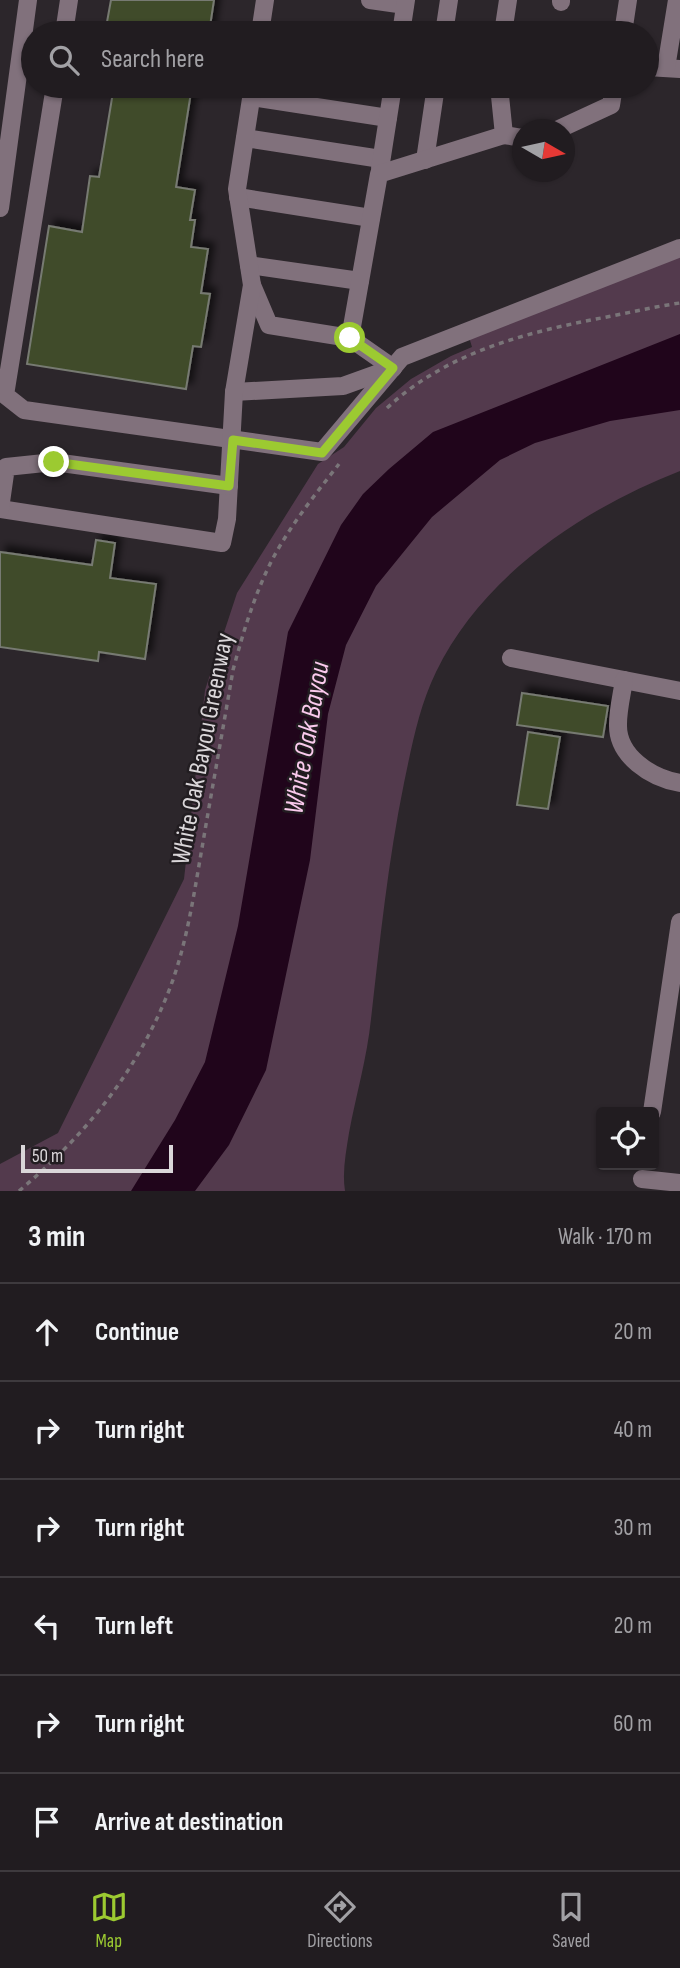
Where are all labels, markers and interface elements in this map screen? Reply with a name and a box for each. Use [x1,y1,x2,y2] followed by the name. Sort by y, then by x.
[21,21,659,98] search box
[45,41,83,79] icon: search
[101,44,204,75] text: Search here
[512,119,575,182] north arrow
[334,322,365,353] route start
[38,446,69,477] route end
[165,631,241,867] street label: White Oak Bayou Greenway
[277,658,337,817] water label: White Oak Bayou
[596,1107,659,1170] map controls
[596,1107,659,1170] button: locate
[21,1142,173,1174] scale bar
[32,1145,63,1168] text: 50 m
[28,1219,85,1255] text: 3 min
[558,1223,652,1251] text: Walk · 170 m
[28,1313,66,1351] icon: ahead
[95,1317,179,1348] text: Continue
[614,1318,652,1346] text: 20 m
[28,1411,66,1449] icon: right
[95,1415,184,1446] text: Turn right
[614,1416,652,1444] text: 40 m
[28,1509,66,1547] icon: right
[95,1513,184,1544] text: Turn right
[614,1514,652,1542] text: 30 m
[28,1607,66,1645] icon: left
[95,1611,173,1642] text: Turn left
[614,1612,652,1640] text: 20 m
[28,1705,66,1743] icon: right
[95,1709,184,1740] text: Turn right
[613,1710,652,1738] text: 60 m
[28,1803,66,1841] icon: arrive
[95,1807,283,1838] text: Arrive at destination
[90,1888,128,1953] tab: Map
[307,1888,373,1953] tab: Directions
[552,1888,590,1953] tab: Saved

